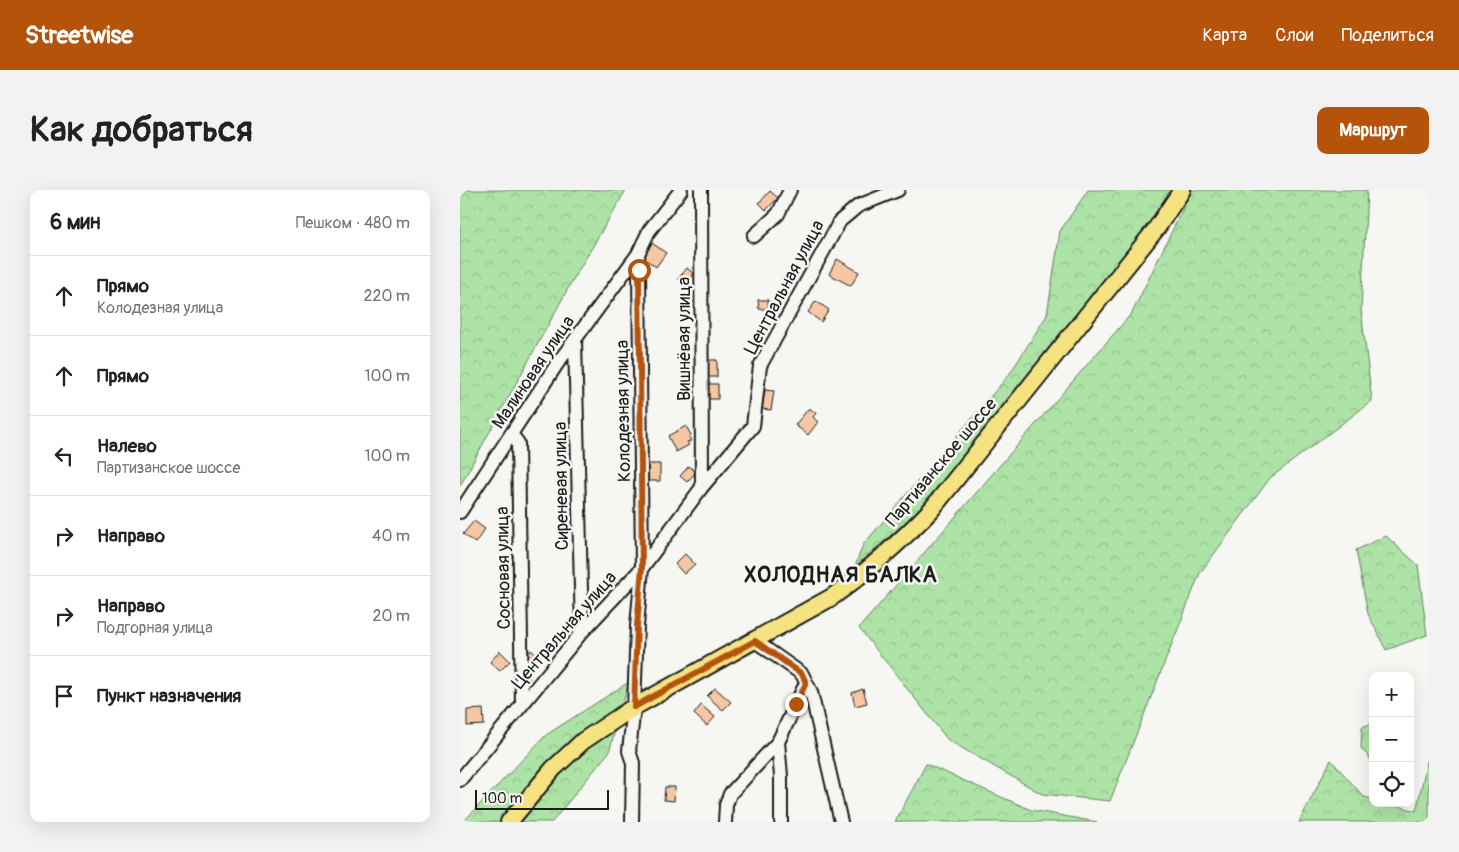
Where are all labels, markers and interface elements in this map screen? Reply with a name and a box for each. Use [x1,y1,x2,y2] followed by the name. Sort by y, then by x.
[25,21,133,50] text: Streetwise
[1203,24,1247,47] text: Карта
[1275,24,1313,47] text: Слои
[1341,24,1434,47] text: Поделиться
[1317,107,1429,154] button: Маршрут
[30,108,253,152] text: Как добраться
[50,209,100,236] text: 6 мин
[296,213,410,233] text: Пешком · 480 m
[739,216,830,358] street label: Центральная улица
[628,259,651,282] route start
[97,274,149,298] text: Прямо
[673,277,696,401] street label: Вишнёвая улица
[50,282,78,310] icon: ahead
[364,286,410,306] text: 220 m
[97,298,223,318] text: Колодезная улица
[487,311,580,433] street label: Малиновая улица
[611,340,636,482] street label: Колодезная улица
[50,362,78,390] icon: ahead
[97,364,149,388] text: Прямо
[364,366,410,386] text: 100 m
[881,393,1002,531] street label: Партизанское шоссе
[549,421,574,551] street label: Сиреневая улица
[97,434,157,458] text: Налево
[50,442,78,470] icon: left
[364,446,410,466] text: 100 m
[97,458,240,478] text: Партизанское шоссе
[491,506,516,630] street label: Сосновая улица
[50,522,78,550] icon: right
[97,524,165,548] text: Направо
[372,526,410,546] text: 40 m
[744,561,938,589] district label: ХОЛОДНАЯ БАЛКА
[507,567,622,694] street label: Центральная улица
[97,594,165,618] text: Направо
[50,602,78,630] icon: right
[372,606,410,626] text: 20 m
[97,618,213,638] text: Подгорная улица
[1369,672,1414,807] map controls
[1369,672,1414,717] button: +
[50,682,78,710] icon: arrive
[97,684,241,708] text: Пункт назначения
[785,693,808,716] route end
[1369,717,1414,762] button: −
[1369,762,1414,807] button: locate
[475,787,609,810] scale bar
[482,790,522,807] text: 100 m

